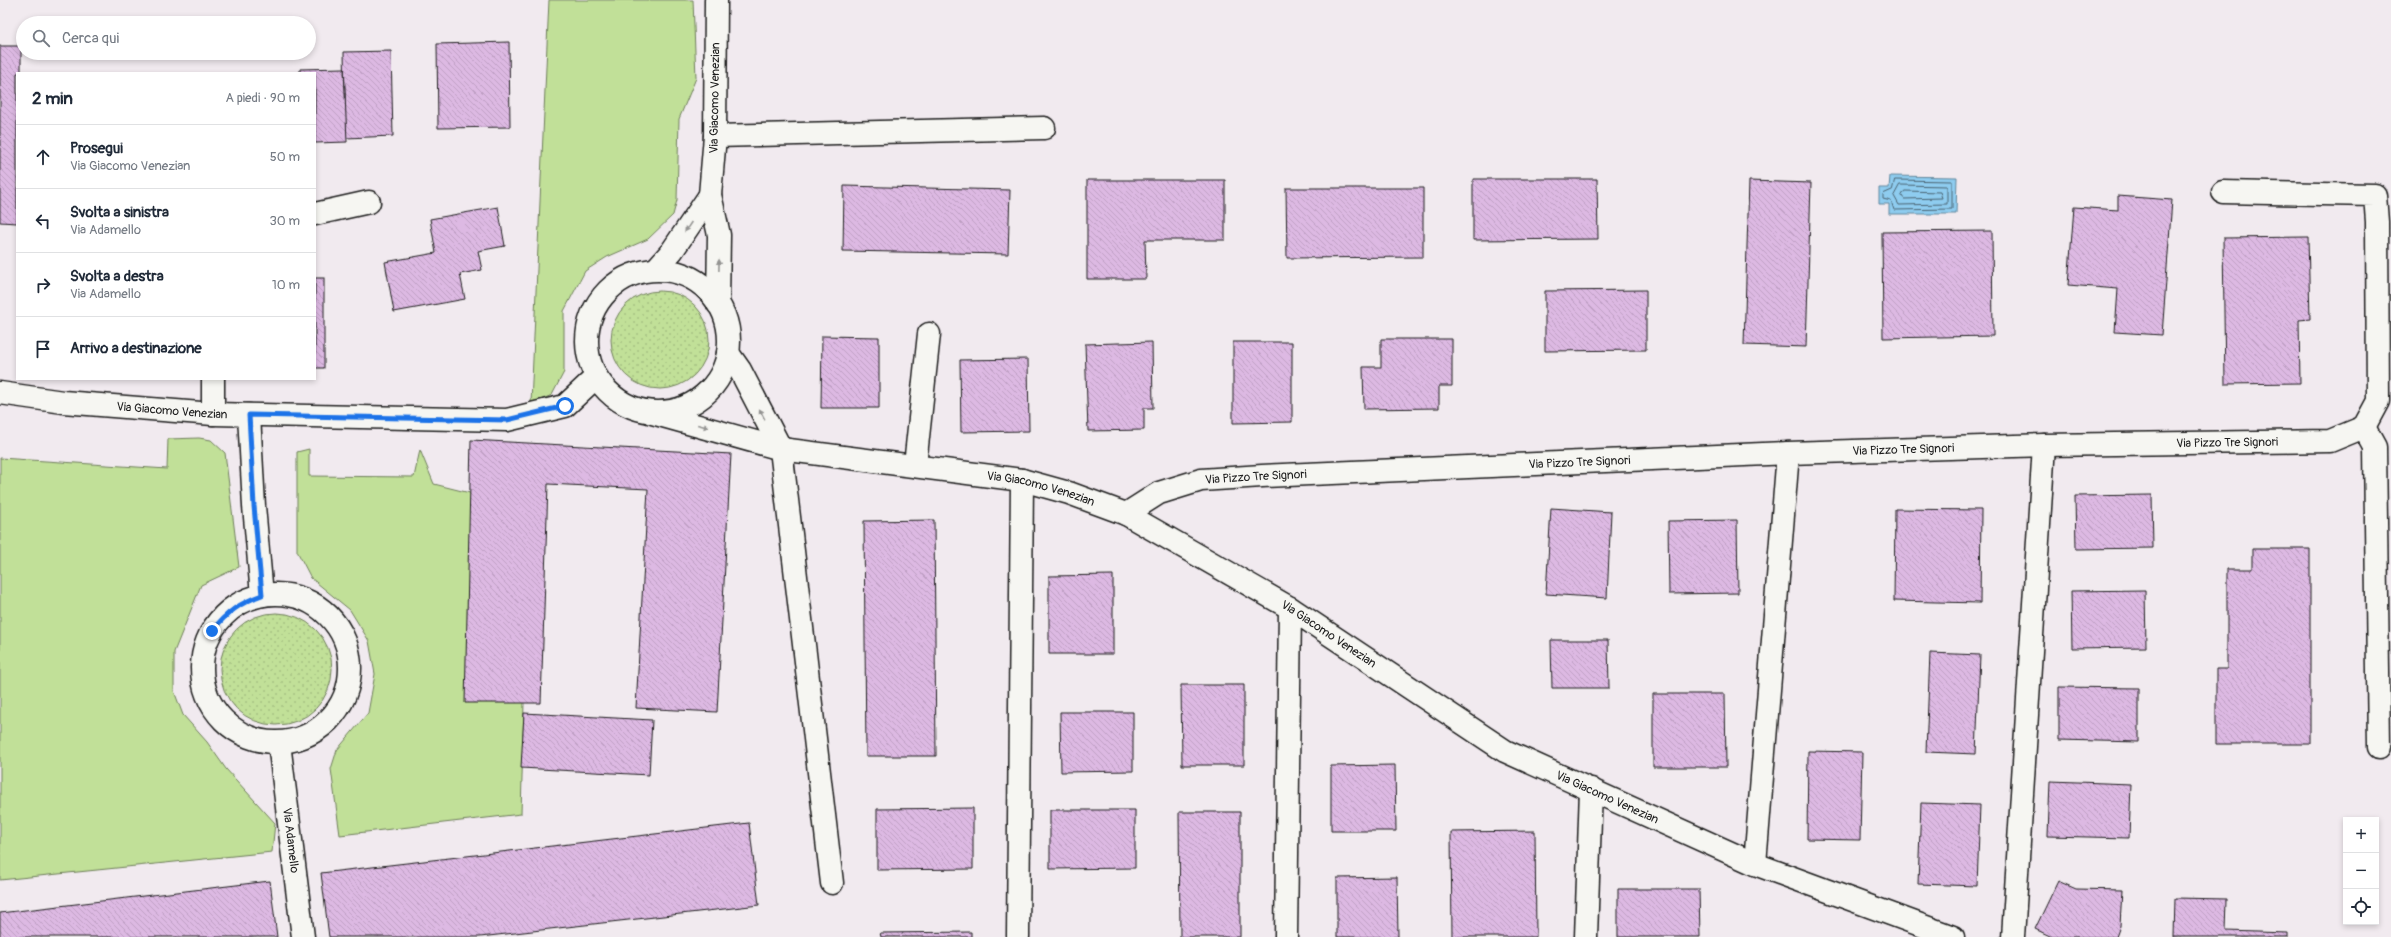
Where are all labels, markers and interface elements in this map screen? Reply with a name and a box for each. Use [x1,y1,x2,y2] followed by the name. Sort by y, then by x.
[16,16,316,60] search box
[30,27,52,49] icon: search
[62,29,119,48] text: Cerca qui
[707,42,723,154] street label: Via Giacomo Venezian
[32,88,73,109] text: 2 min
[225,90,300,106] text: A piedi · 90 m
[70,139,123,158] text: Prosegui
[32,146,54,168] icon: ahead
[270,149,300,165] text: 50 m
[70,158,190,174] text: Via Giacomo Venezian
[70,203,169,222] text: Svolta a sinistra
[32,210,54,232] icon: left
[270,213,300,229] text: 30 m
[70,222,141,238] text: Via Adamello
[684,222,692,232] one-way arrow
[716,258,722,271] one-way arrow
[70,267,164,286] text: Svolta a destra
[32,274,54,296] icon: right
[272,277,300,293] text: 10 m
[70,286,141,302] text: Via Adamello
[32,338,54,360] icon: arrive
[70,339,202,358] text: Arrivo a destinazione
[556,397,574,415] route start
[116,399,228,422] street label: Via Giacomo Venezian
[759,408,766,420] one-way arrow
[697,423,709,429] one-way arrow
[2176,434,2278,451] street label: Via Pizzo Tre Signori
[1852,440,1954,458] street label: Via Pizzo Tre Signori
[1528,452,1631,472] street label: Via Pizzo Tre Signori
[1204,467,1307,487] street label: Via Pizzo Tre Signori
[986,468,1097,509] street label: Via Giacomo Venezian
[1278,597,1379,671] street label: Via Giacomo Venezian
[203,622,221,640] route end
[1554,768,1661,827] street label: Via Giacomo Venezian
[280,807,303,874] street label: Via Adamello
[2343,817,2379,925] map controls
[2343,817,2379,853] button: +
[2343,853,2379,889] button: −
[2343,889,2379,925] button: locate

